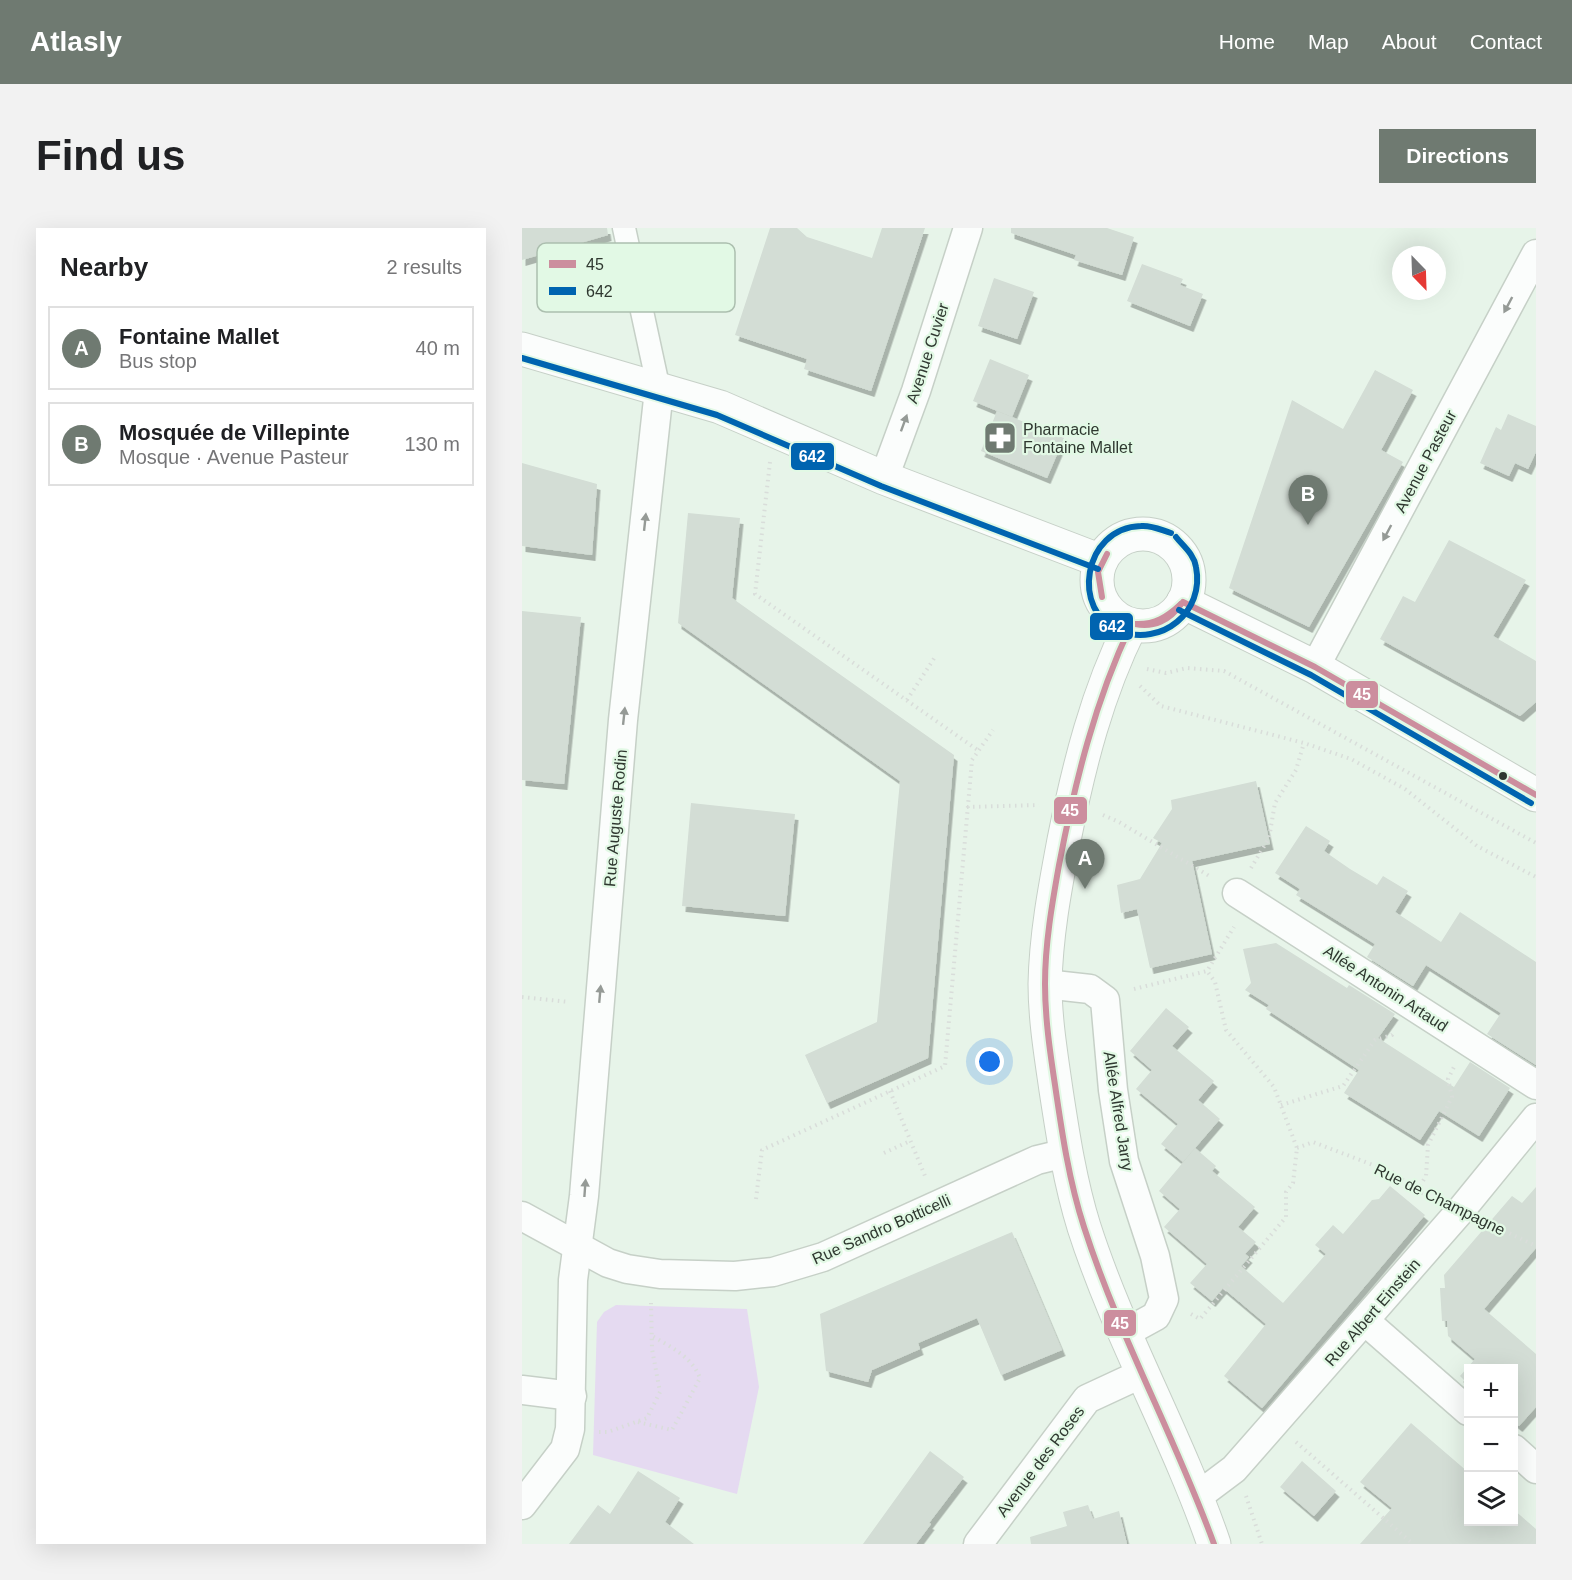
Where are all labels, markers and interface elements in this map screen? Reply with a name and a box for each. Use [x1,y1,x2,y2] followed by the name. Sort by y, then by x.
[30,26,122,57] text: Atlasly
[1219,30,1275,53] text: Home
[1308,30,1349,53] text: Map
[1382,30,1437,53] text: About
[1470,30,1542,53] text: Contact
[1379,129,1536,183] button: Directions
[36,132,185,179] text: Find us
[537,243,735,312] legend
[1392,246,1446,300] north arrow
[60,252,148,282] text: Nearby
[386,256,462,278] text: 2 results
[586,256,604,273] text: 45
[586,283,613,300] text: 642
[1503,297,1513,314] one-way arrow
[903,300,952,406] street label: Avenue Cuvier
[119,324,279,349] text: Fontaine Mallet
[74,337,89,359] text: A
[416,337,460,359] text: 40 m
[119,350,197,372] text: Bus stop
[1391,407,1460,515] street label: Avenue Pasteur
[900,414,910,432] one-way arrow
[119,420,350,445] text: Mosquée de Villepinte
[982,420,1018,456] pharmacy icon: Pharmacie Fontaine Mallet
[1023,421,1133,456] place label: Pharmacie Fontaine Mallet
[74,433,89,455] text: B
[404,433,460,455] text: 130 m
[790,442,835,471] line badge: 642
[119,446,349,468] text: Mosque · Avenue Pasteur
[799,448,825,465] text: 642
[1288,476,1328,525] pin: B
[640,512,649,531] one-way arrow
[1382,525,1392,542] one-way arrow
[1089,612,1134,641] line badge: 642
[1099,618,1125,635] text: 642
[1345,680,1379,709] line badge: 45
[1353,686,1371,703] text: 45
[619,706,629,725] one-way arrow
[601,749,630,887] street label: Rue Auguste Rodin
[1497,770,1509,782] unlabelled marker
[1053,796,1088,825] line badge: 45
[1061,802,1079,819] text: 45
[1066,840,1104,889] pin: A
[1321,942,1451,1035] street label: Allée Antonin Artaud
[595,984,605,1003] one-way arrow
[975,1047,1004,1076] your location
[1101,1050,1136,1172] street label: Allée Alfred Jarry
[1372,1160,1508,1239] street label: Rue de Champagne
[580,1179,590,1198] one-way arrow
[809,1191,953,1268] street label: Rue Sandro Botticelli
[1321,1255,1423,1369] street label: Rue Albert Einstein
[1103,1309,1137,1337] line badge: 45
[1111,1315,1129,1332] text: 45
[1464,1364,1518,1526] map controls
[1464,1364,1518,1418] button: +
[993,1403,1088,1520] street label: Avenue des Roses
[1464,1418,1518,1472] button: −
[1464,1472,1518,1526] button: layers

